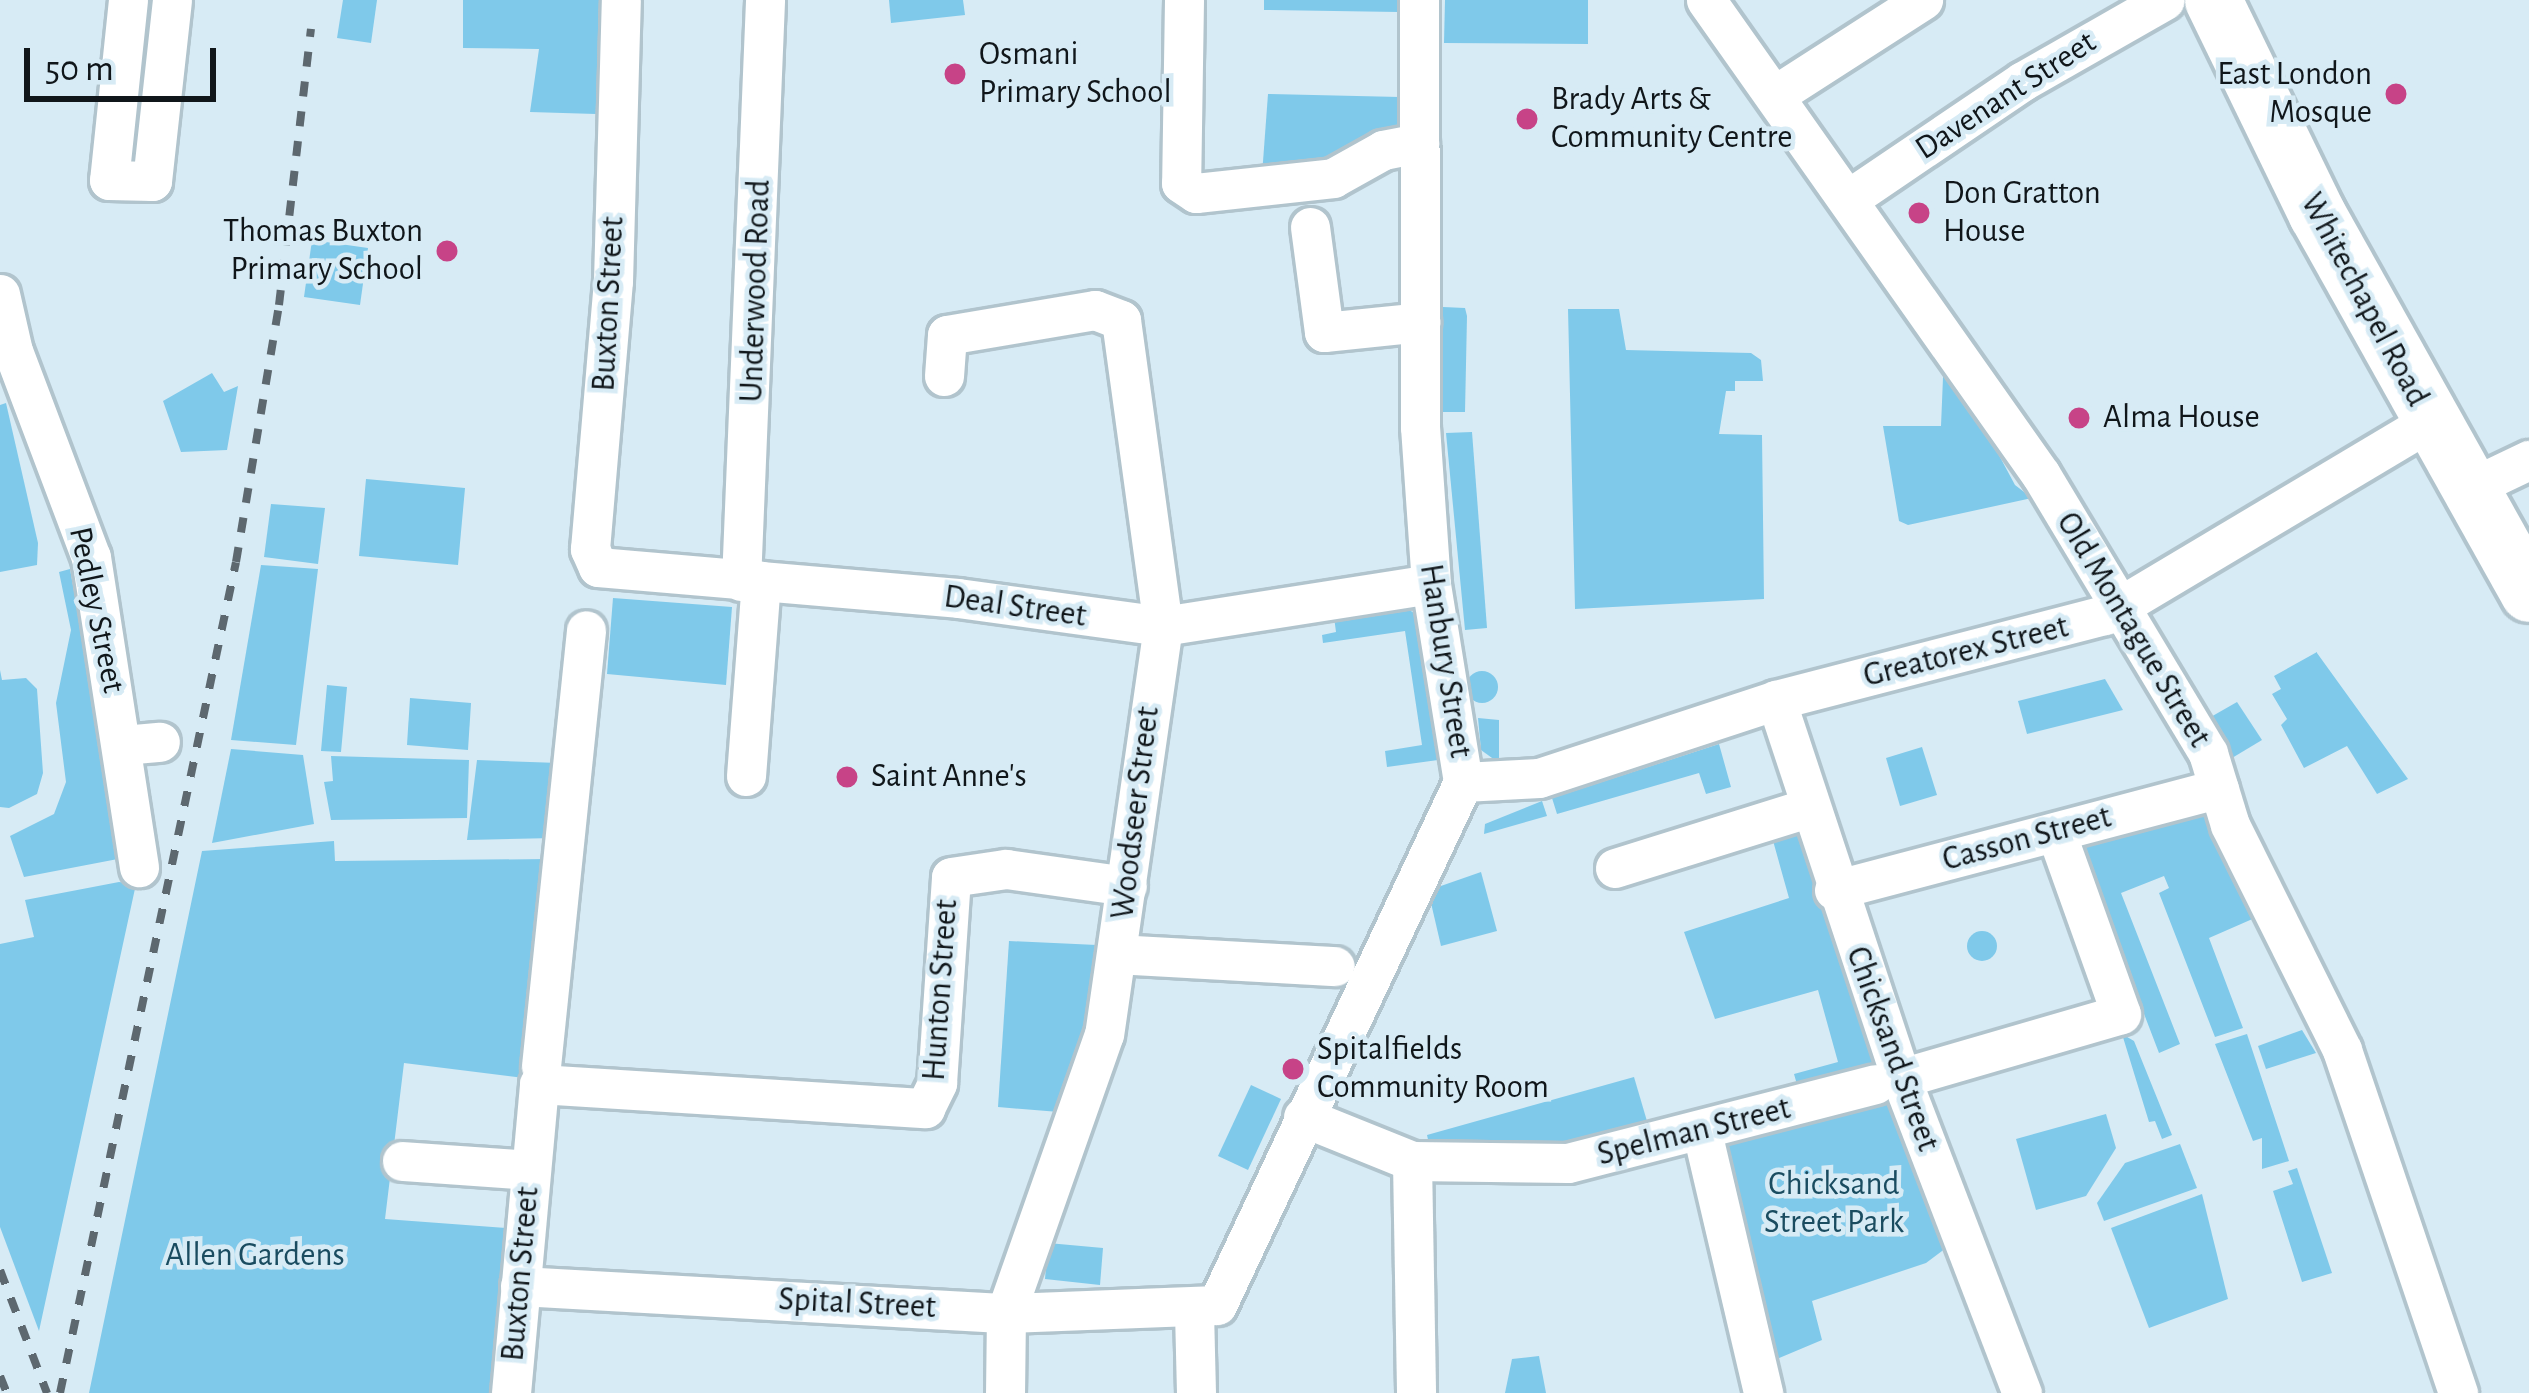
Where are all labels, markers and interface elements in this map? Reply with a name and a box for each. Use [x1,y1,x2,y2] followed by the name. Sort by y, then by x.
[1908,23,2104,169] street label: Davenant Street
[30,24,222,98] scale bar
[979,35,1172,113] place label: Osmani Primary School
[45,51,114,87] text: 50 m
[2217,55,2372,133] place label: East London Mosque
[942,61,968,87] marker: Osmani Primary School
[1551,80,1793,158] place label: Brady Arts & Community Centre
[2383,81,2409,107] marker: East London Mosque
[1514,106,1540,132] marker: Brady Arts & Community Centre
[1943,174,2101,252] place label: Don Gratton House
[732,179,780,403] street label: Underwood Road
[2291,187,2437,413] street label: Whitechapel Road
[1906,200,1932,226] marker: Don Gratton House
[223,212,423,290] place label: Thomas Buxton Primary School
[585,216,633,392] street label: Buxton Street
[434,238,460,264] marker: Thomas Buxton Primary School
[2103,398,2260,438] place label: Alma House
[2066,405,2092,431] marker: Alma House
[2047,505,2219,755] street label: Old Montague Street
[59,523,133,697] street label: Pedley Street
[1410,561,1480,761] street label: Hanbury Street
[941,577,1089,637] street label: Deal Street
[1860,607,2072,697] street label: Greatorex Street
[1103,704,1169,922] street label: Woodseer Street
[871,757,1027,797] place label: Saint Anne's
[834,764,860,790] marker: Saint Anne's
[1938,798,2116,880] street label: Casson Street
[915,898,967,1082] street label: Hunton Street
[1837,941,1947,1157] street label: Chicksand Street
[1317,1030,1549,1108] place label: Spitalfields Community Room
[1280,1056,1306,1082] marker: Spitalfields Community Room
[1594,1089,1794,1175] street label: Spelman Street
[1764,1165,1904,1243] park label: Chicksand Street Park
[494,1185,548,1363] street label: Buxton Street
[165,1236,345,1276] park label: Allen Gardens
[777,1280,937,1328] street label: Spital Street

